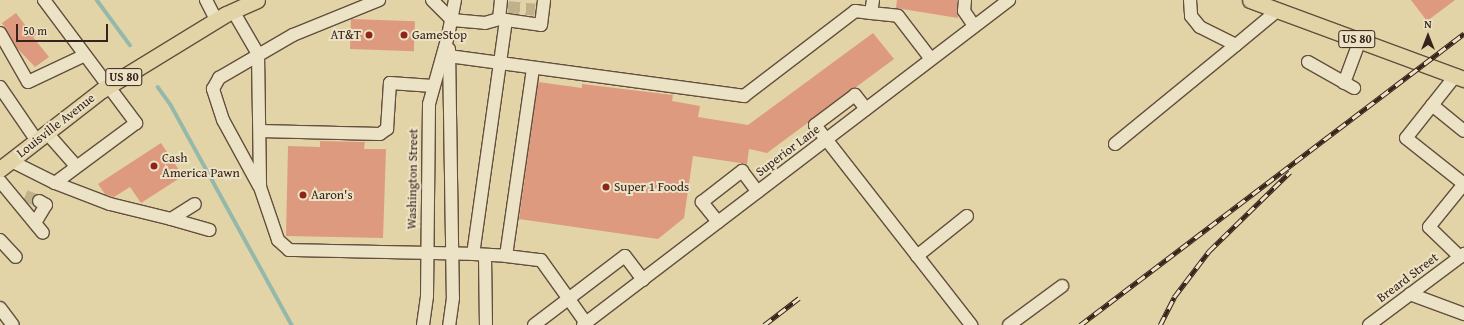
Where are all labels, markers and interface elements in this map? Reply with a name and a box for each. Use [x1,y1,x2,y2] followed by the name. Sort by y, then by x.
[18,16,110,42] scale bar
[1408,16,1448,56] north arrow
[1424,16,1432,32] text: N
[23,22,47,39] text: 50 m
[330,27,361,43] place label: AT&T
[412,27,467,43] place label: GameStop
[1338,29,1376,49] road number: US 80
[364,30,374,40] marker: AT&T
[399,30,409,40] marker: GameStop
[105,67,143,87] road number: US 80
[14,91,98,161] street label: Louisville Avenue
[753,122,823,180] street label: Superior Lane
[404,128,422,230] street label: Washington Street
[162,151,240,182] place label: Cash America Pawn
[149,161,159,171] marker: Cash America Pawn
[614,179,689,195] place label: Super 1 Foods
[601,182,611,192] marker: Super 1 Foods
[311,187,353,203] place label: Aaron's
[298,190,308,200] marker: Aaron's
[1374,250,1442,306] street label: Breard Street

